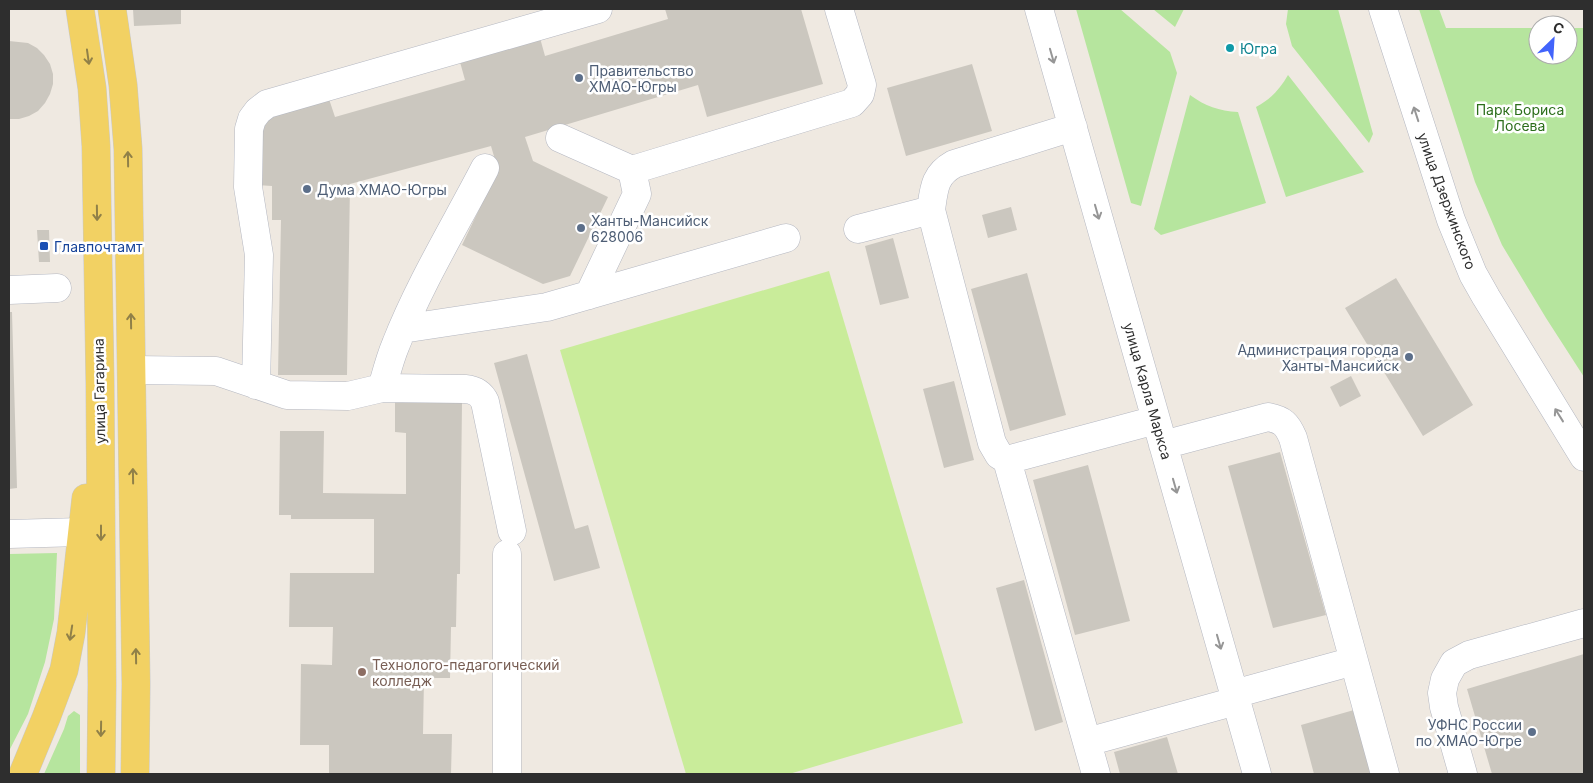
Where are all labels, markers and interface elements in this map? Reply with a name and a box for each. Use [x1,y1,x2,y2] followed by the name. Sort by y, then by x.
[1528,15,1578,65] north arrow
[1550,18,1567,38] text: С
[1240,40,1277,57] place label: Югра
[1224,42,1236,54] marker: Югра
[1048,47,1058,63] one-way arrow
[83,48,93,64] one-way arrow
[589,62,694,95] place label: Правительство ХМАО-Югры
[573,72,585,84] marker: Правительство ХМАО-Югры
[1476,101,1564,134] park label: Парк Бориса Лосева
[1411,107,1420,122] one-way arrow
[1414,130,1480,272] street label: улица Дзержинского
[123,151,133,168] one-way arrow
[317,181,447,198] place label: Дума ХМАО-Югры
[301,183,313,195] marker: Дума ХМАО-Югры
[1092,203,1102,219] one-way arrow
[92,204,102,220] one-way arrow
[591,212,709,245] place label: Ханты-Мансийск 628006
[575,222,587,234] marker: Ханты-Мансийск 628006
[54,238,143,255] place label: Главпочтамт
[38,240,50,252] marker: Главпочтамт
[126,314,136,330] one-way arrow
[1120,321,1176,461] street label: улица Карла Маркса
[90,338,108,444] street label: улица Гагарина
[1237,341,1399,374] place label: Администрация города Ханты-Мансийск
[1403,351,1415,363] marker: Администрация города Ханты-Мансийск
[1553,409,1563,423] one-way arrow
[128,468,138,484] one-way arrow
[1170,478,1180,494] one-way arrow
[96,524,105,540] one-way arrow
[66,625,76,641] one-way arrow
[1215,634,1224,650] one-way arrow
[131,648,140,664] one-way arrow
[372,656,560,689] place label: Технолого-педагогический колледж
[356,666,368,678] marker: Технолого-педагогический колледж
[1416,716,1522,749] place label: УФНС России по ХМАО-Югре
[96,721,106,737] one-way arrow
[1526,726,1538,738] marker: УФНС России по ХМАО-Югре

